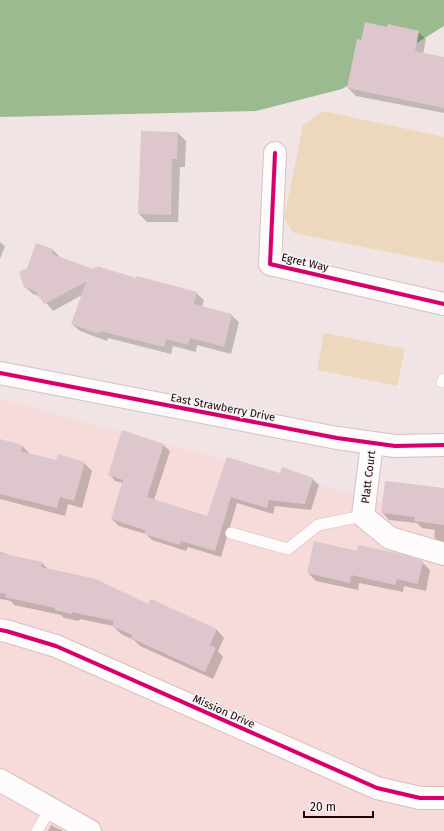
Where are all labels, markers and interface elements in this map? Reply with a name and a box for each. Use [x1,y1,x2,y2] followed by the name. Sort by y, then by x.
[280,251,330,274] street label: Egret Way
[169,391,276,424] street label: East Strawberry Drive
[359,450,378,504] street label: Platt Court
[191,692,257,731] street label: Mission Drive
[304,793,373,819] scale bar
[310,800,336,814] text: 20 m

